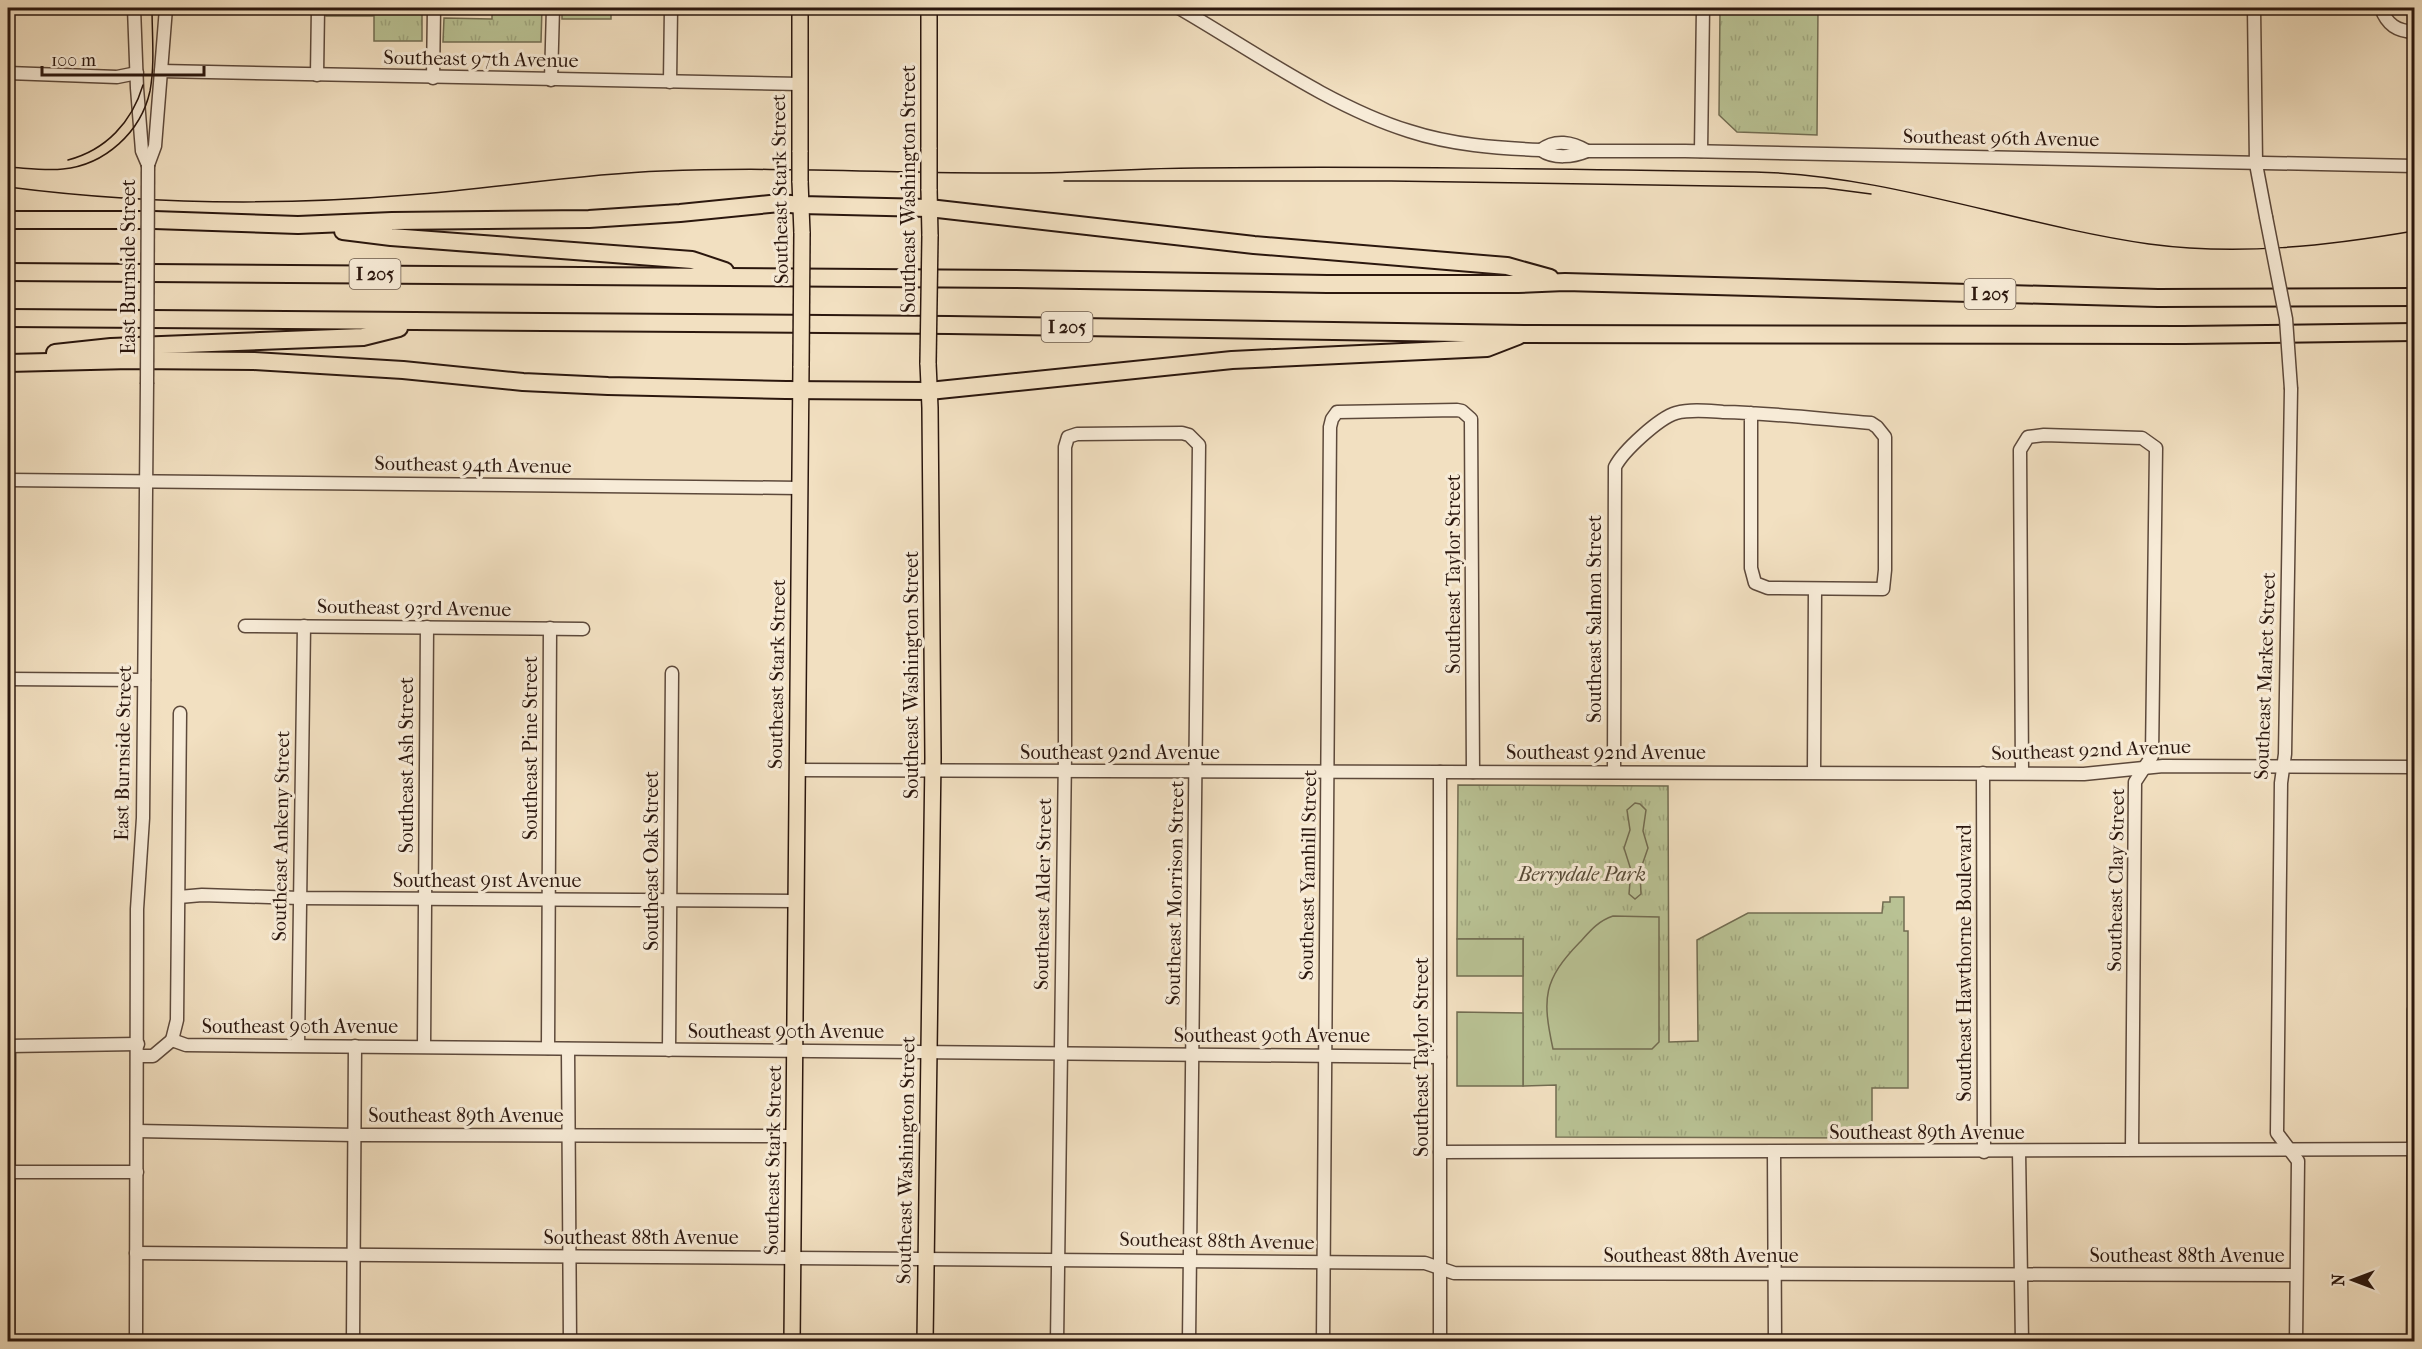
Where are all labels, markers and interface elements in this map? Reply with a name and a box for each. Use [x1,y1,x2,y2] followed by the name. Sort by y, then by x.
[42,39,204,77] scale bar
[383,46,579,72] street label: Southeast 97th Avenue
[51,50,96,71] text: 100 m
[897,65,920,313] street label: Southeast Washington Street
[767,94,793,284] street label: Southeast Stark Street
[1903,125,2099,151] street label: Southeast 96th Avenue
[117,179,140,355] street label: East Burnside Street
[350,259,400,289] road number: I 205
[1964,279,2016,309] road number: I 205
[1042,312,1092,342] road number: I 205
[374,452,572,478] street label: Southeast 94th Avenue
[1442,474,1465,674] street label: Southeast Taylor Street
[1583,515,1606,723] street label: Southeast Salmon Street
[900,551,923,799] street label: Southeast Washington Street
[2250,572,2280,780] street label: Southeast Market Street
[764,579,790,769] street label: Southeast Stark Street
[317,595,512,621] street label: Southeast 93rd Avenue
[519,656,542,840] street label: Southeast Pine Street
[110,665,136,841] street label: East Burnside Street
[395,677,418,853] street label: Southeast Ash Street
[268,730,294,942] street label: Southeast Ankeny Street
[1991,735,2191,765] street label: Southeast 92nd Avenue
[1020,741,1220,764] street label: Southeast 92nd Avenue
[1506,741,1706,764] street label: Southeast 92nd Avenue
[1295,769,1321,981] street label: Southeast Yamhill Street
[640,771,663,951] street label: Southeast Oak Street
[1162,780,1188,1006] street label: Southeast Morrison Street
[2103,788,2129,972] street label: Southeast Clay Street
[1030,798,1056,990] street label: Southeast Alder Street
[1953,823,1976,1102] street label: Southeast Hawthorne Boulevard
[1517,863,1646,886] park label: Berrydale Park
[393,869,581,892] street label: Southeast 91st Avenue
[1410,957,1433,1157] street label: Southeast Taylor Street
[202,1015,398,1038] street label: Southeast 90th Avenue
[688,1020,884,1043] street label: Southeast 90th Avenue
[1174,1024,1370,1047] street label: Southeast 90th Avenue
[892,1036,920,1284] street label: Southeast Washington Street
[760,1065,786,1255] street label: Southeast Stark Street
[368,1104,564,1127] street label: Southeast 89th Avenue
[1829,1121,2025,1144] street label: Southeast 89th Avenue
[543,1226,739,1249] street label: Southeast 88th Avenue
[1119,1228,1315,1254] street label: Southeast 88th Avenue
[1603,1244,1799,1267] street label: Southeast 88th Avenue
[2089,1244,2285,1267] street label: Southeast 88th Avenue
[2323,1250,2383,1310] north arrow
[2329,1273,2348,1286] text: N

